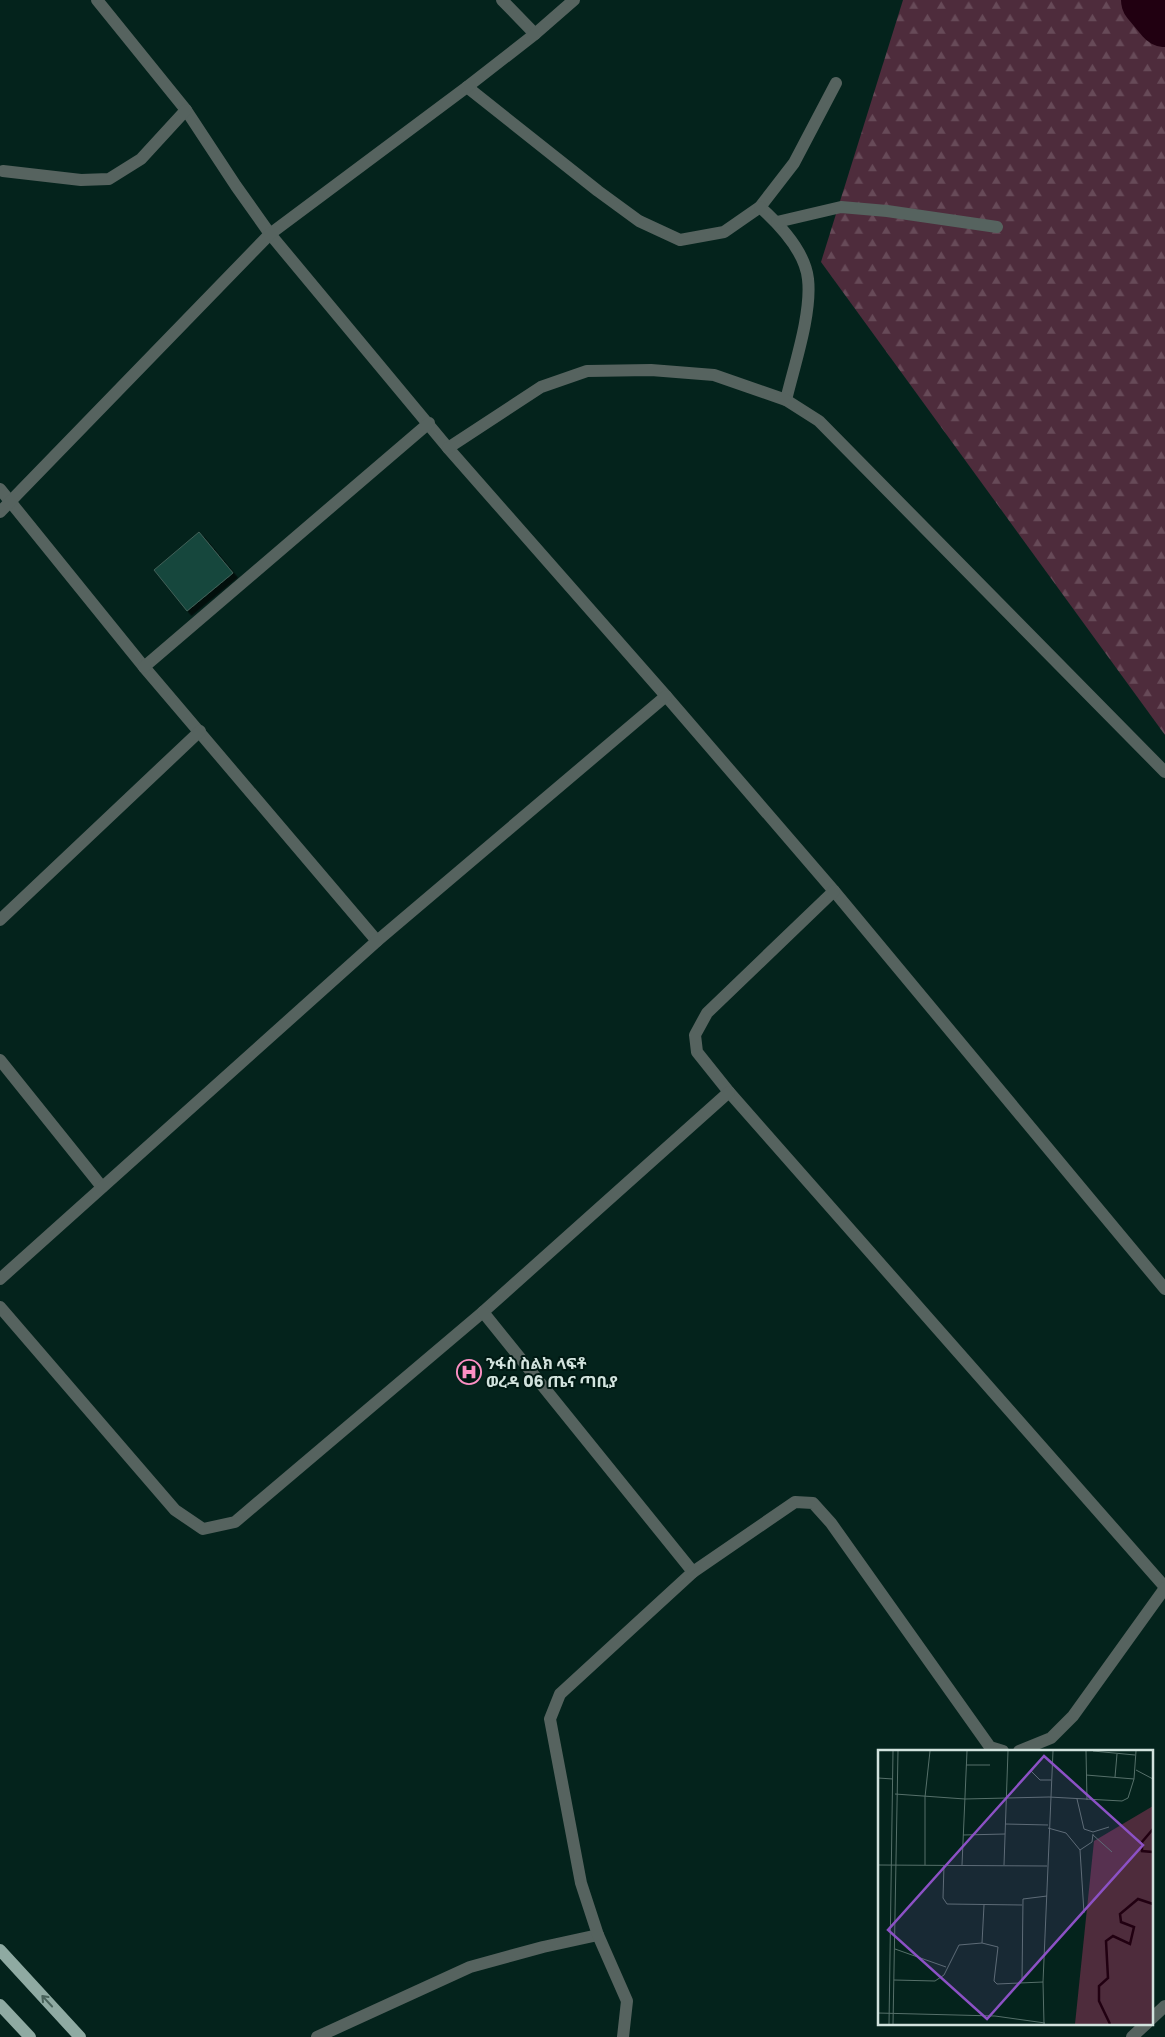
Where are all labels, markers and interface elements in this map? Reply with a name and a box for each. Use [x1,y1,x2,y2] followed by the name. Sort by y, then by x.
[486,1352,618,1393] place label: ንፋስ ስልክ ላፍቶ ወረዳ 06 ጤና ጣቢያ
[456,1359,482,1385] hospital icon: ንፋስ ስልክ ላፍቶ ወረዳ 06 ጤና ጣቢያ
[878,1750,1152,2024] inset map
[41,1995,53,2008] one-way arrow

